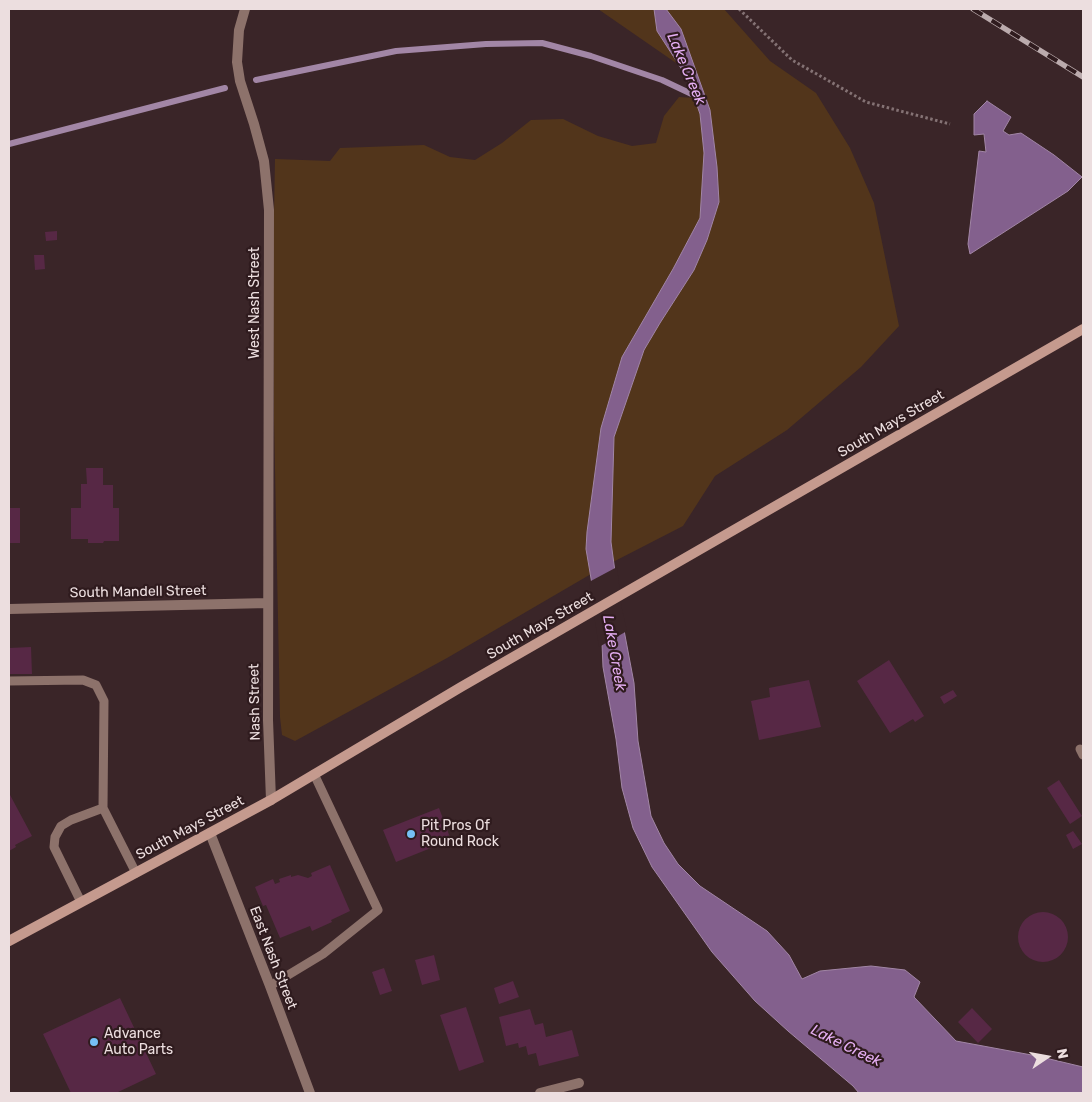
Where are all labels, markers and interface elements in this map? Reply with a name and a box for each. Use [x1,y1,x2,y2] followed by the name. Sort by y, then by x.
[663,30,709,108] water label: Lake Creek
[247,247,263,359] street label: West Nash Street
[835,387,947,461] street label: South Mays Street
[69,582,207,602] street label: South Mandell Street
[484,589,596,663] street label: South Mays Street
[598,614,630,692] water label: Lake Creek
[246,663,264,741] street label: Nash Street
[133,792,247,864] street label: South Mays Street
[421,818,499,850] place label: Pit Pros Of Round Rock
[405,828,417,840] marker: Pit Pros Of Round Rock
[246,904,300,1012] street label: East Nash Street
[808,1021,884,1071] water label: Lake Creek
[104,1026,173,1058] place label: Advance Auto Parts
[1022,1032,1072,1082] north arrow
[88,1036,100,1048] marker: Advance Auto Parts
[1053,1047,1072,1060] text: N

